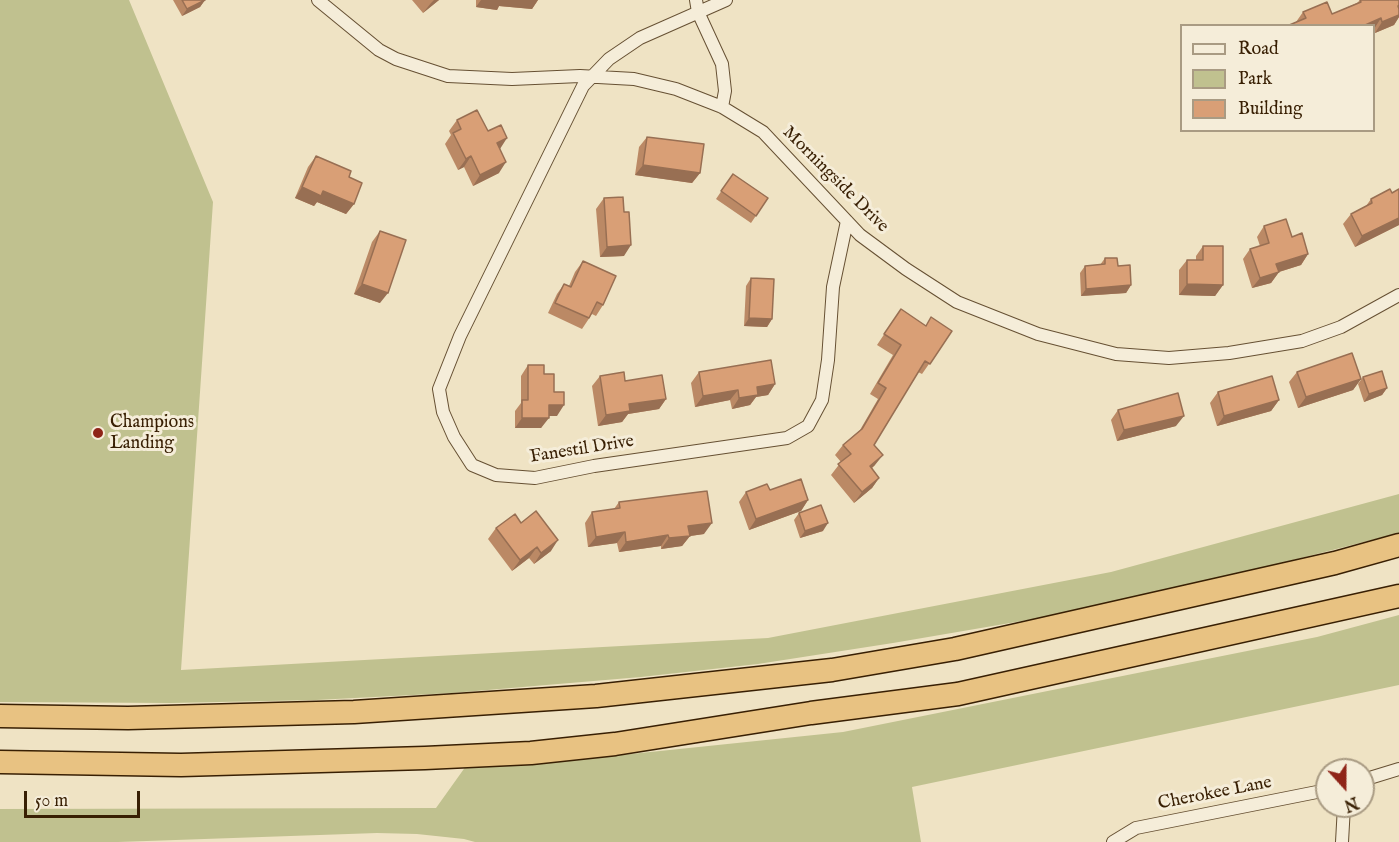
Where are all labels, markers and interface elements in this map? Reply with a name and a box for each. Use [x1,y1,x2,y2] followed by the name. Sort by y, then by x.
[1180,24,1375,132] legend
[1238,38,1279,61] text: Road
[1238,68,1272,91] text: Park
[1238,98,1303,121] text: Building
[777,122,893,238] street label: Morningside Drive
[110,412,194,454] place label: Champions Landing
[91,426,105,440] marker: Champions Landing
[529,431,635,469] street label: Fanestil Drive
[1315,758,1375,818] north arrow
[1156,772,1274,816] street label: Cherokee Lane
[27,779,142,817] scale bar
[35,790,68,813] text: 50 m
[1341,791,1361,815] text: N

